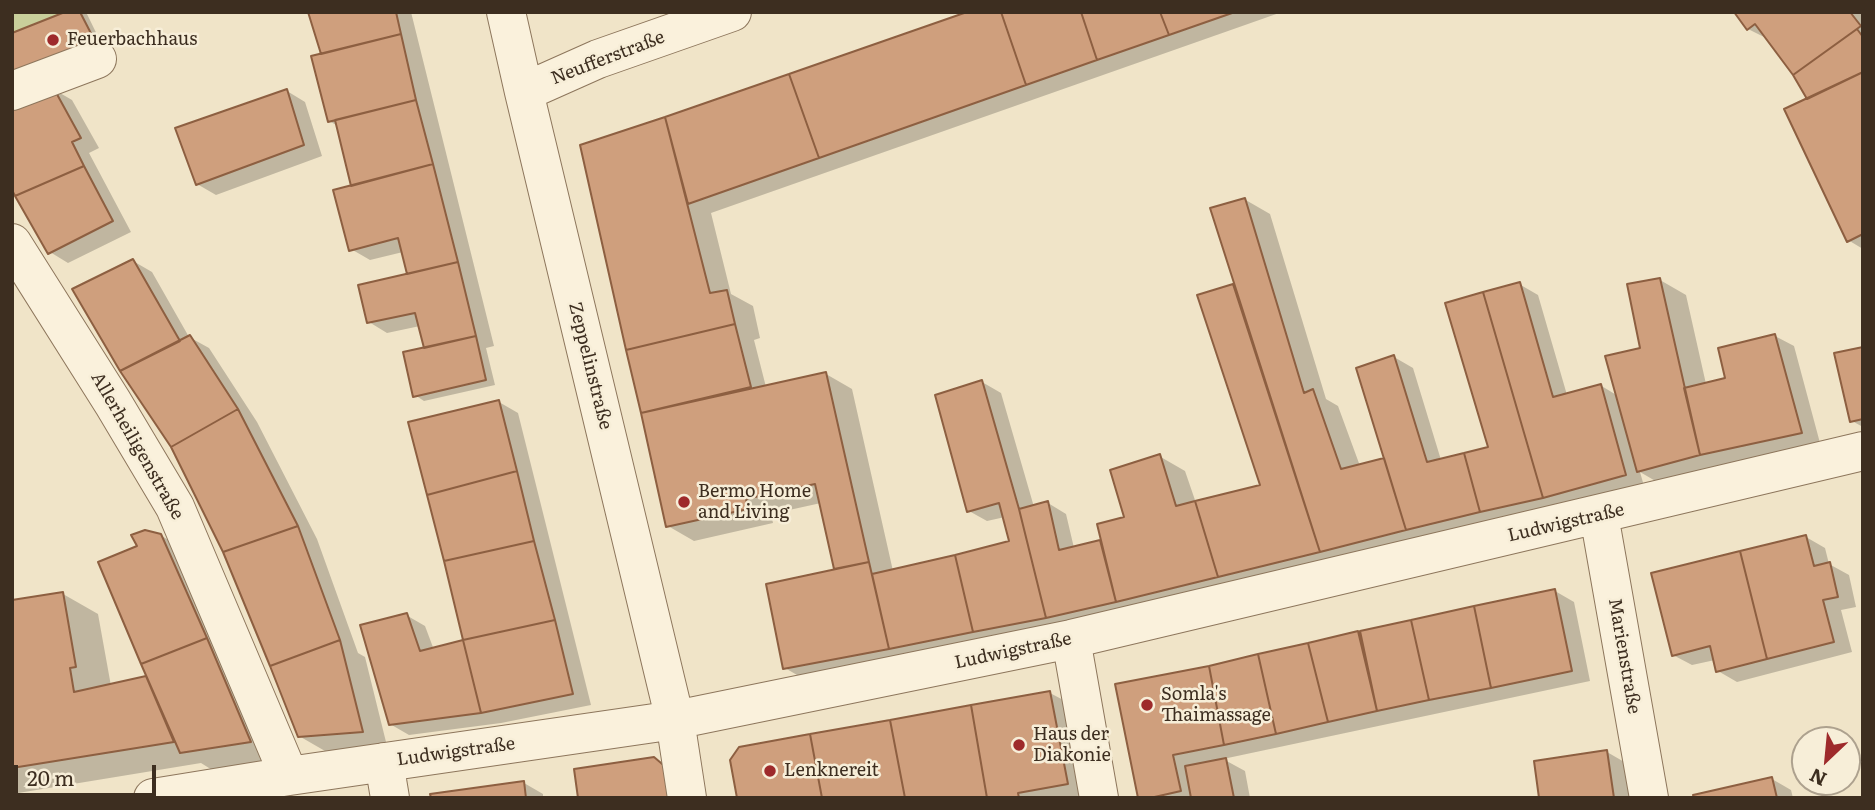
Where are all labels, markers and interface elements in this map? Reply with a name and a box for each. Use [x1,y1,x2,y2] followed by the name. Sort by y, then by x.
[548,26,668,90] street label: Neufferstraße
[67,29,197,51] place label: Feuerbachhaus
[45,32,61,48] marker: Feuerbachhaus
[564,300,616,432] street label: Zeppelinstraße
[86,368,188,524] street label: Allerheiligenstraße
[698,481,811,524] place label: Bermo Home and Living
[676,494,692,510] marker: Bermo Home and Living
[1506,499,1626,547] street label: Ludwigstraße
[1603,596,1645,716] street label: Marienstraße
[953,628,1073,674] street label: Ludwigstraße
[1161,684,1271,726] place label: Somla's Thaimassage
[1139,697,1155,713] marker: Somla's Thaimassage
[1033,724,1111,766] place label: Haus der Diakonie
[1791,726,1861,796] north arrow
[396,733,516,771] street label: Ludwigstraße
[1011,737,1027,753] marker: Haus der Diakonie
[18,750,159,794] scale bar
[784,760,879,782] place label: Lenknereit
[27,761,74,792] text: 20 m
[1804,762,1831,794] text: N
[762,763,778,779] marker: Lenknereit

